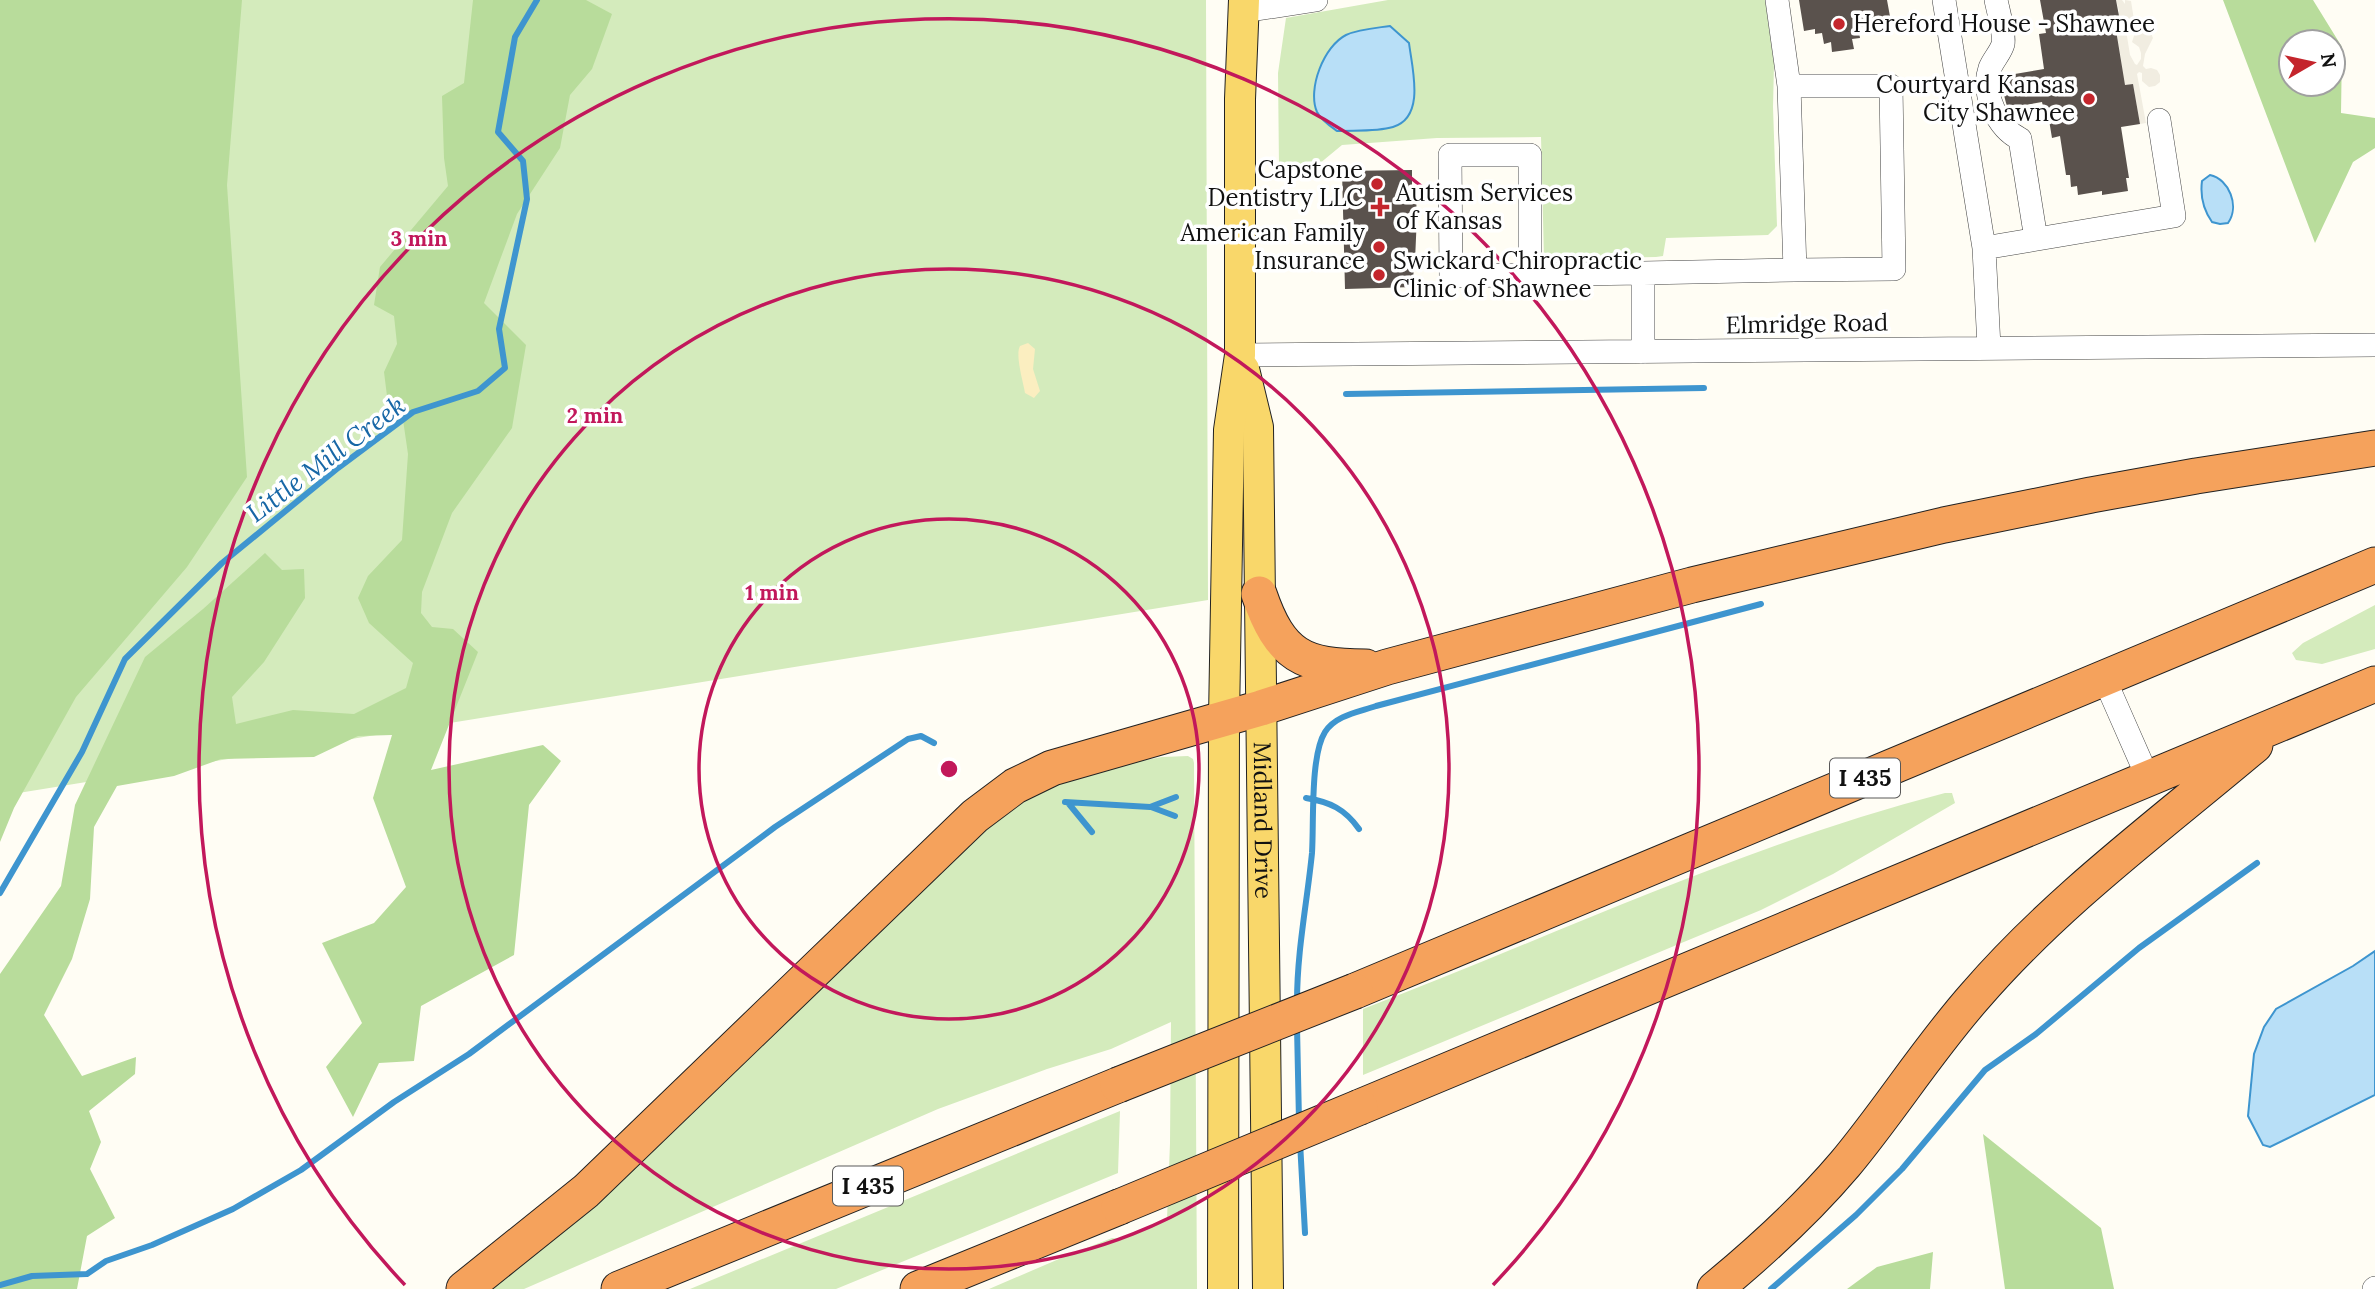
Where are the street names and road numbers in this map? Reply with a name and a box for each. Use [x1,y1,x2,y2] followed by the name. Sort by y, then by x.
[1725,307,1889,340] street label: Elmridge Road
[1247,741,1279,899] street label: Midland Drive
[1830,758,1900,798] road number: I 435
[833,1166,903,1205] road number: I 435

